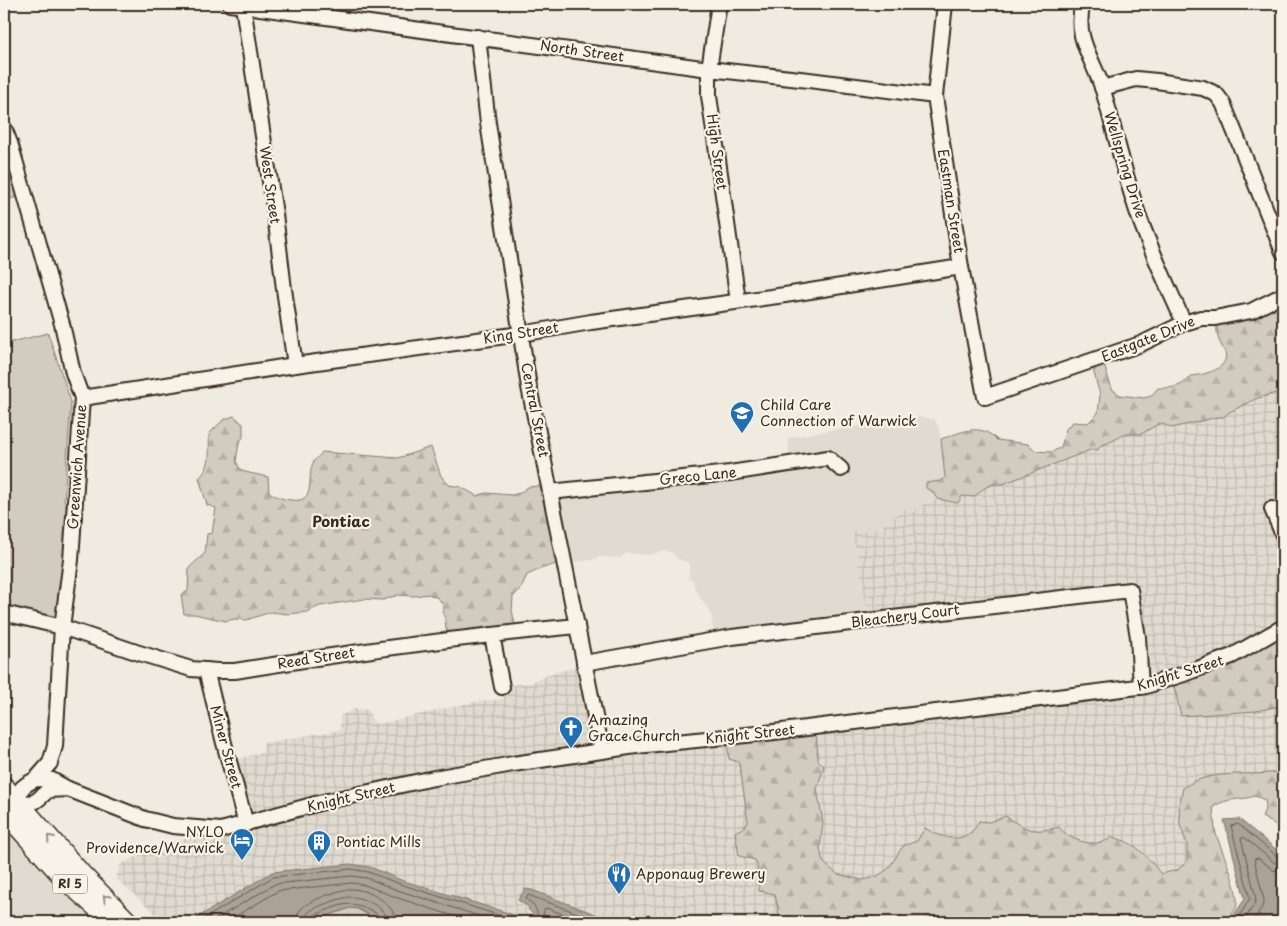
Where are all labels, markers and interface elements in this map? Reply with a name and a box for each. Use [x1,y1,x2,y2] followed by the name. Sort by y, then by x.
[539,34,626,67] street label: North Street
[1099,109,1152,221] street label: Wellspring Drive
[702,113,733,192] street label: High Street
[255,145,286,225] street label: West Street
[933,147,970,255] street label: Eastman Street
[1098,310,1198,367] street label: Eastgate Drive
[482,316,560,349] street label: King Street
[516,361,555,459] street label: Central Street
[760,394,917,431] place label: Child Care Connection of Warwick
[729,400,755,434] school or university icon: Child Care Connection of Warwick
[62,403,91,530] street label: Greenwich Avenue
[658,461,738,490] street label: Greco Lane
[312,509,370,532] district label: Pontiac
[849,598,961,633] street label: Bleachery Court
[276,641,356,674] street label: Reed Street
[1134,649,1226,696] street label: Knight Street
[205,703,248,791] street label: Miner Street
[588,709,680,746] place label: Amazing Grace Church
[558,715,584,749] church icon: Amazing Grace Church
[704,718,796,749] street label: Knight Street
[305,776,397,817] street label: Knight Street
[86,821,224,858] place label: NYLO Providence/Warwick
[229,827,255,861] hotel icon: NYLO Providence/Warwick
[306,829,332,863] building icon: Pontiac Mills
[336,831,421,852] place label: Pontiac Mills
[47,834,56,843] one-way arrow
[606,861,632,895] restaurant icon: Apponaug Brewery
[636,863,765,884] place label: Apponaug Brewery
[52,874,88,894] road number: RI 5
[103,895,112,904] one-way arrow

